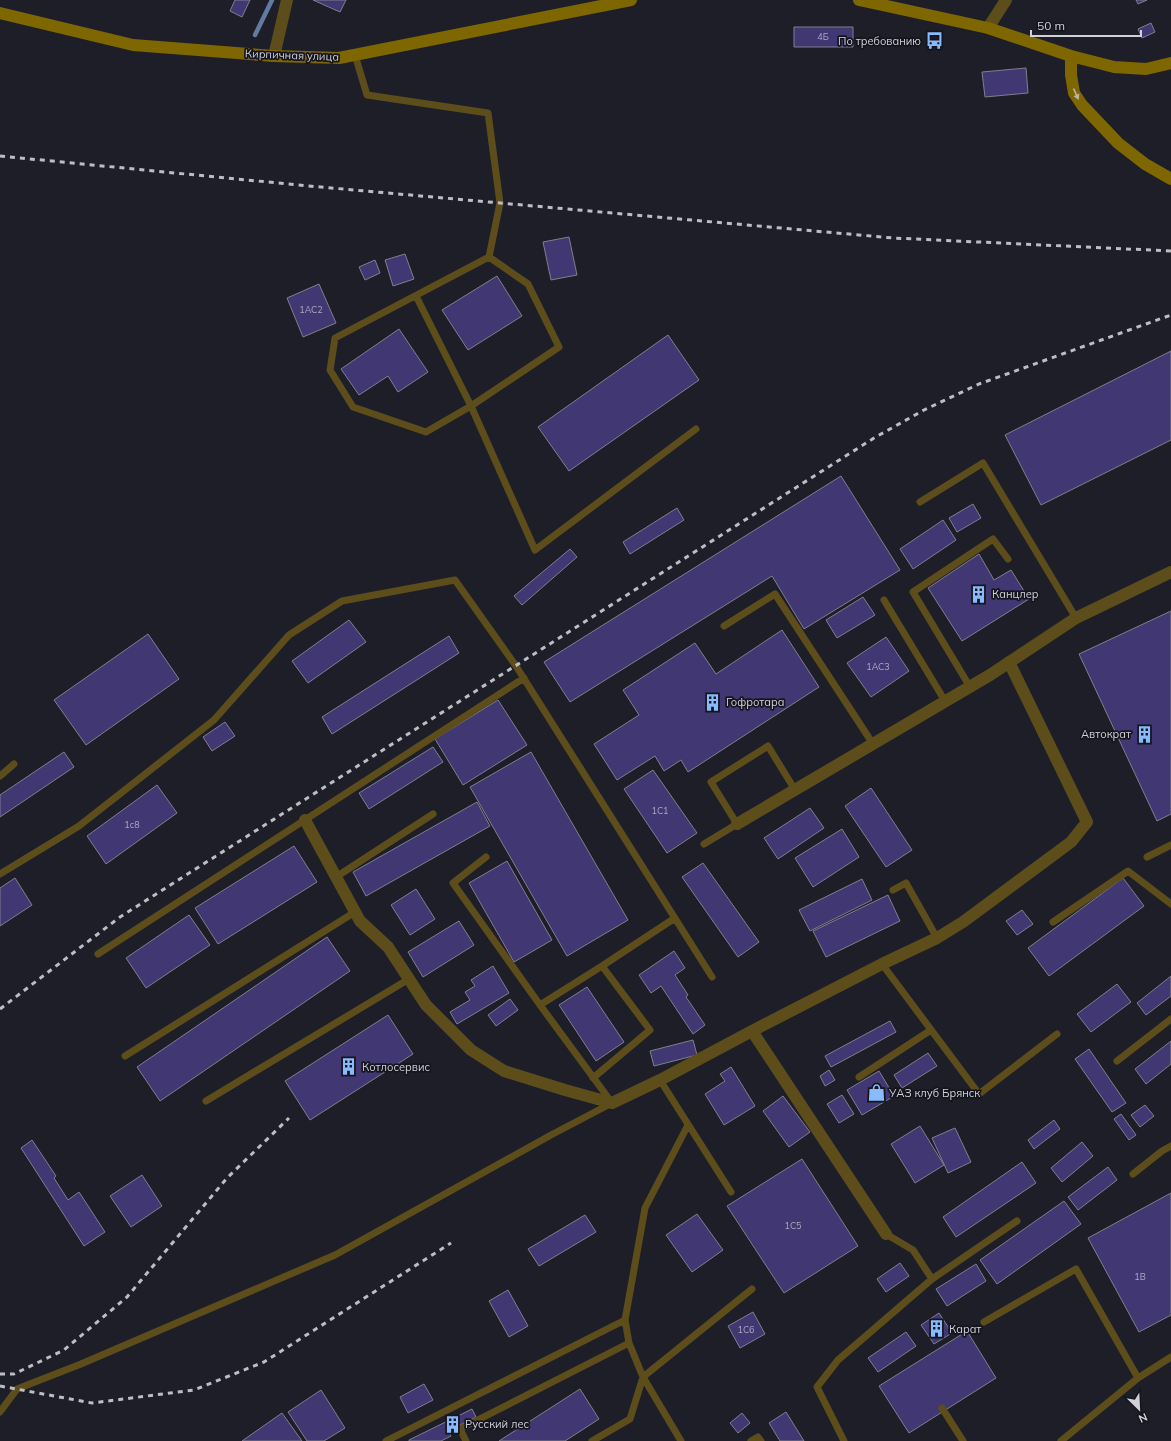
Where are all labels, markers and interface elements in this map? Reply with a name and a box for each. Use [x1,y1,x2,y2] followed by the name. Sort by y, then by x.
[1031,12,1141,38] scale bar
[1037,18,1065,33] text: 50 m
[817,31,829,42] house number: 4Б
[924,31,944,51] bus stop icon: По требованию
[838,34,921,48] place label: По требованию
[245,46,339,64] street label: Кирпичная улица
[1074,89,1080,101] one-way arrow
[299,304,323,315] house number: 1АС2
[969,584,989,604] building icon: Канцлер
[992,587,1039,601] place label: Канцлер
[866,661,890,672] house number: 1АС3
[703,692,723,712] building icon: Гофротара
[726,695,784,709] place label: Гофротара
[1134,724,1154,744] building icon: Автократ
[1081,727,1131,741] place label: Автократ
[652,805,668,816] house number: 1С1
[124,819,140,830] house number: 1с8
[339,1057,359,1077] building icon: Котлосервис
[362,1060,430,1074] place label: Котлосервис
[866,1083,886,1103] shop icon: УАЗ клуб Брянск
[888,1086,980,1100] place label: УАЗ клуб Брянск
[785,1220,802,1231] house number: 1С5
[1134,1271,1146,1282] house number: 1В
[926,1319,946,1339] building icon: Карат
[949,1322,981,1336] place label: Карат
[738,1324,754,1335] house number: 1С6
[1119,1389,1159,1429] north arrow
[1136,1410,1150,1426] text: N
[442,1414,462,1434] building icon: Русский лес
[465,1417,530,1431] place label: Русский лес

